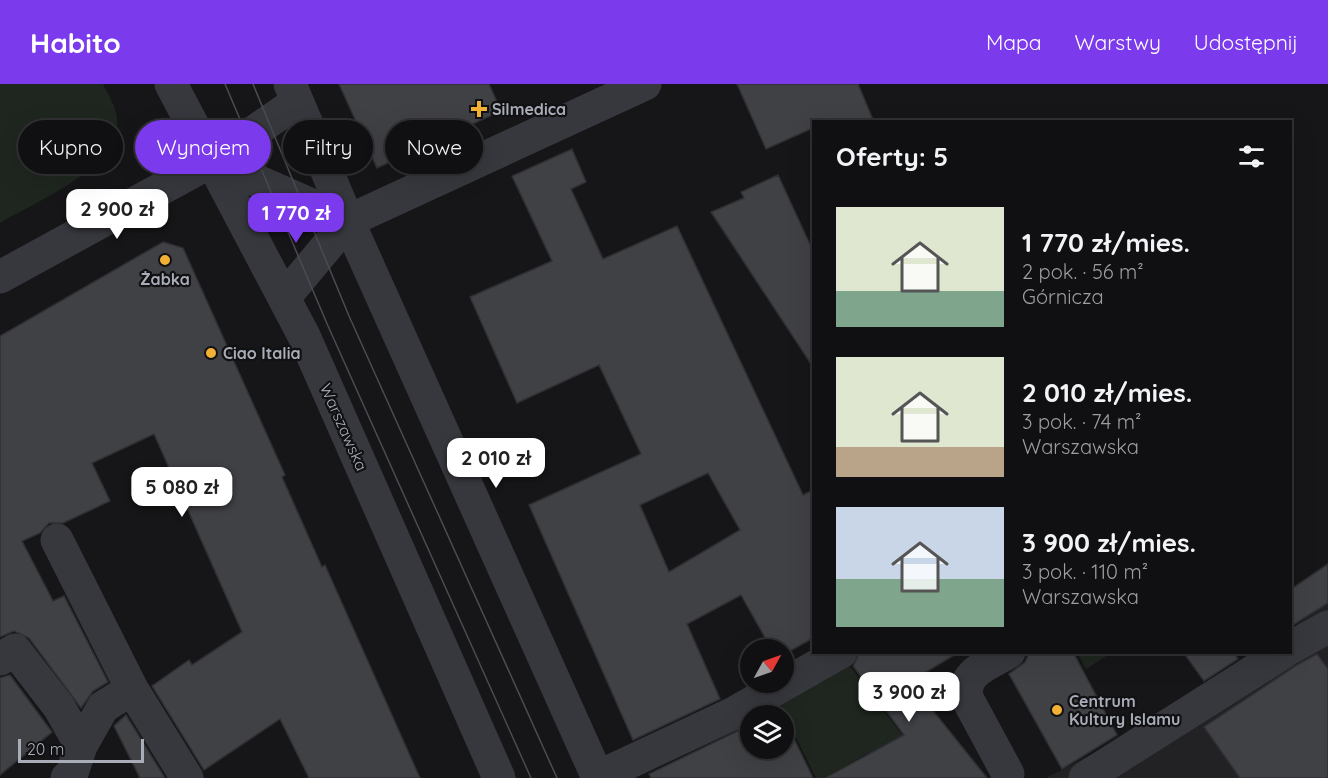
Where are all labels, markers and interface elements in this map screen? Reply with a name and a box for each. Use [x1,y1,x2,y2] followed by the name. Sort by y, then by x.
[30,25,121,60] text: Habito
[986,29,1041,55] text: Mapa
[1074,29,1161,55] text: Warstwy
[1194,29,1298,55] text: Udostępnij
[492,99,566,119] place label: Silmedica
[470,100,488,118] marker: Silmedica
[18,120,123,174] chip: Kupno
[135,120,271,174] chip: Wynajem
[283,120,373,174] chip: Filtry
[385,120,483,174] chip: Nowe
[836,140,948,173] text: Oferty: 5
[1235,140,1268,173] icon: filters
[55,189,179,240] pin: 2 900 zł
[234,193,358,244] pin: 1 770 zł
[80,196,154,221] text: 2 900 zł
[262,200,330,225] text: 1 770 zł
[1022,226,1190,259] text: 1 770 zł/mies.
[884,231,956,303] icon: home
[158,253,172,267] marker: Żabka
[1022,259,1144,284] text: 2 pok. · 56 m²
[140,269,190,289] place label: Żabka
[1022,284,1104,309] text: Górnicza
[223,343,300,363] place label: Ciao Italia
[204,346,218,360] marker: Ciao Italia
[1022,376,1192,409] text: 2 010 zł/mies.
[316,380,372,474] street label: Warszawska
[884,381,956,453] icon: home
[1022,409,1141,434] text: 3 pok. · 74 m²
[1022,434,1139,459] text: Warszawska
[434,438,558,489] pin: 2 010 zł
[461,445,531,470] text: 2 010 zł
[120,467,244,518] pin: 5 080 zł
[145,474,219,499] text: 5 080 zł
[1022,526,1196,559] text: 3 900 zł/mies.
[884,531,956,603] icon: home
[1022,559,1148,584] text: 3 pok. · 110 m²
[1022,584,1139,609] text: Warszawska
[740,639,794,693] north arrow
[740,639,794,759] map controls
[847,672,971,723] pin: 3 900 zł
[873,679,945,704] text: 3 900 zł
[1069,691,1180,729] place label: Centrum Kultury Islamu
[1050,703,1064,717] marker: Centrum Kultury Islamu
[740,705,794,759] button: layers
[18,736,144,764] scale bar
[27,739,64,759] text: 20 m

